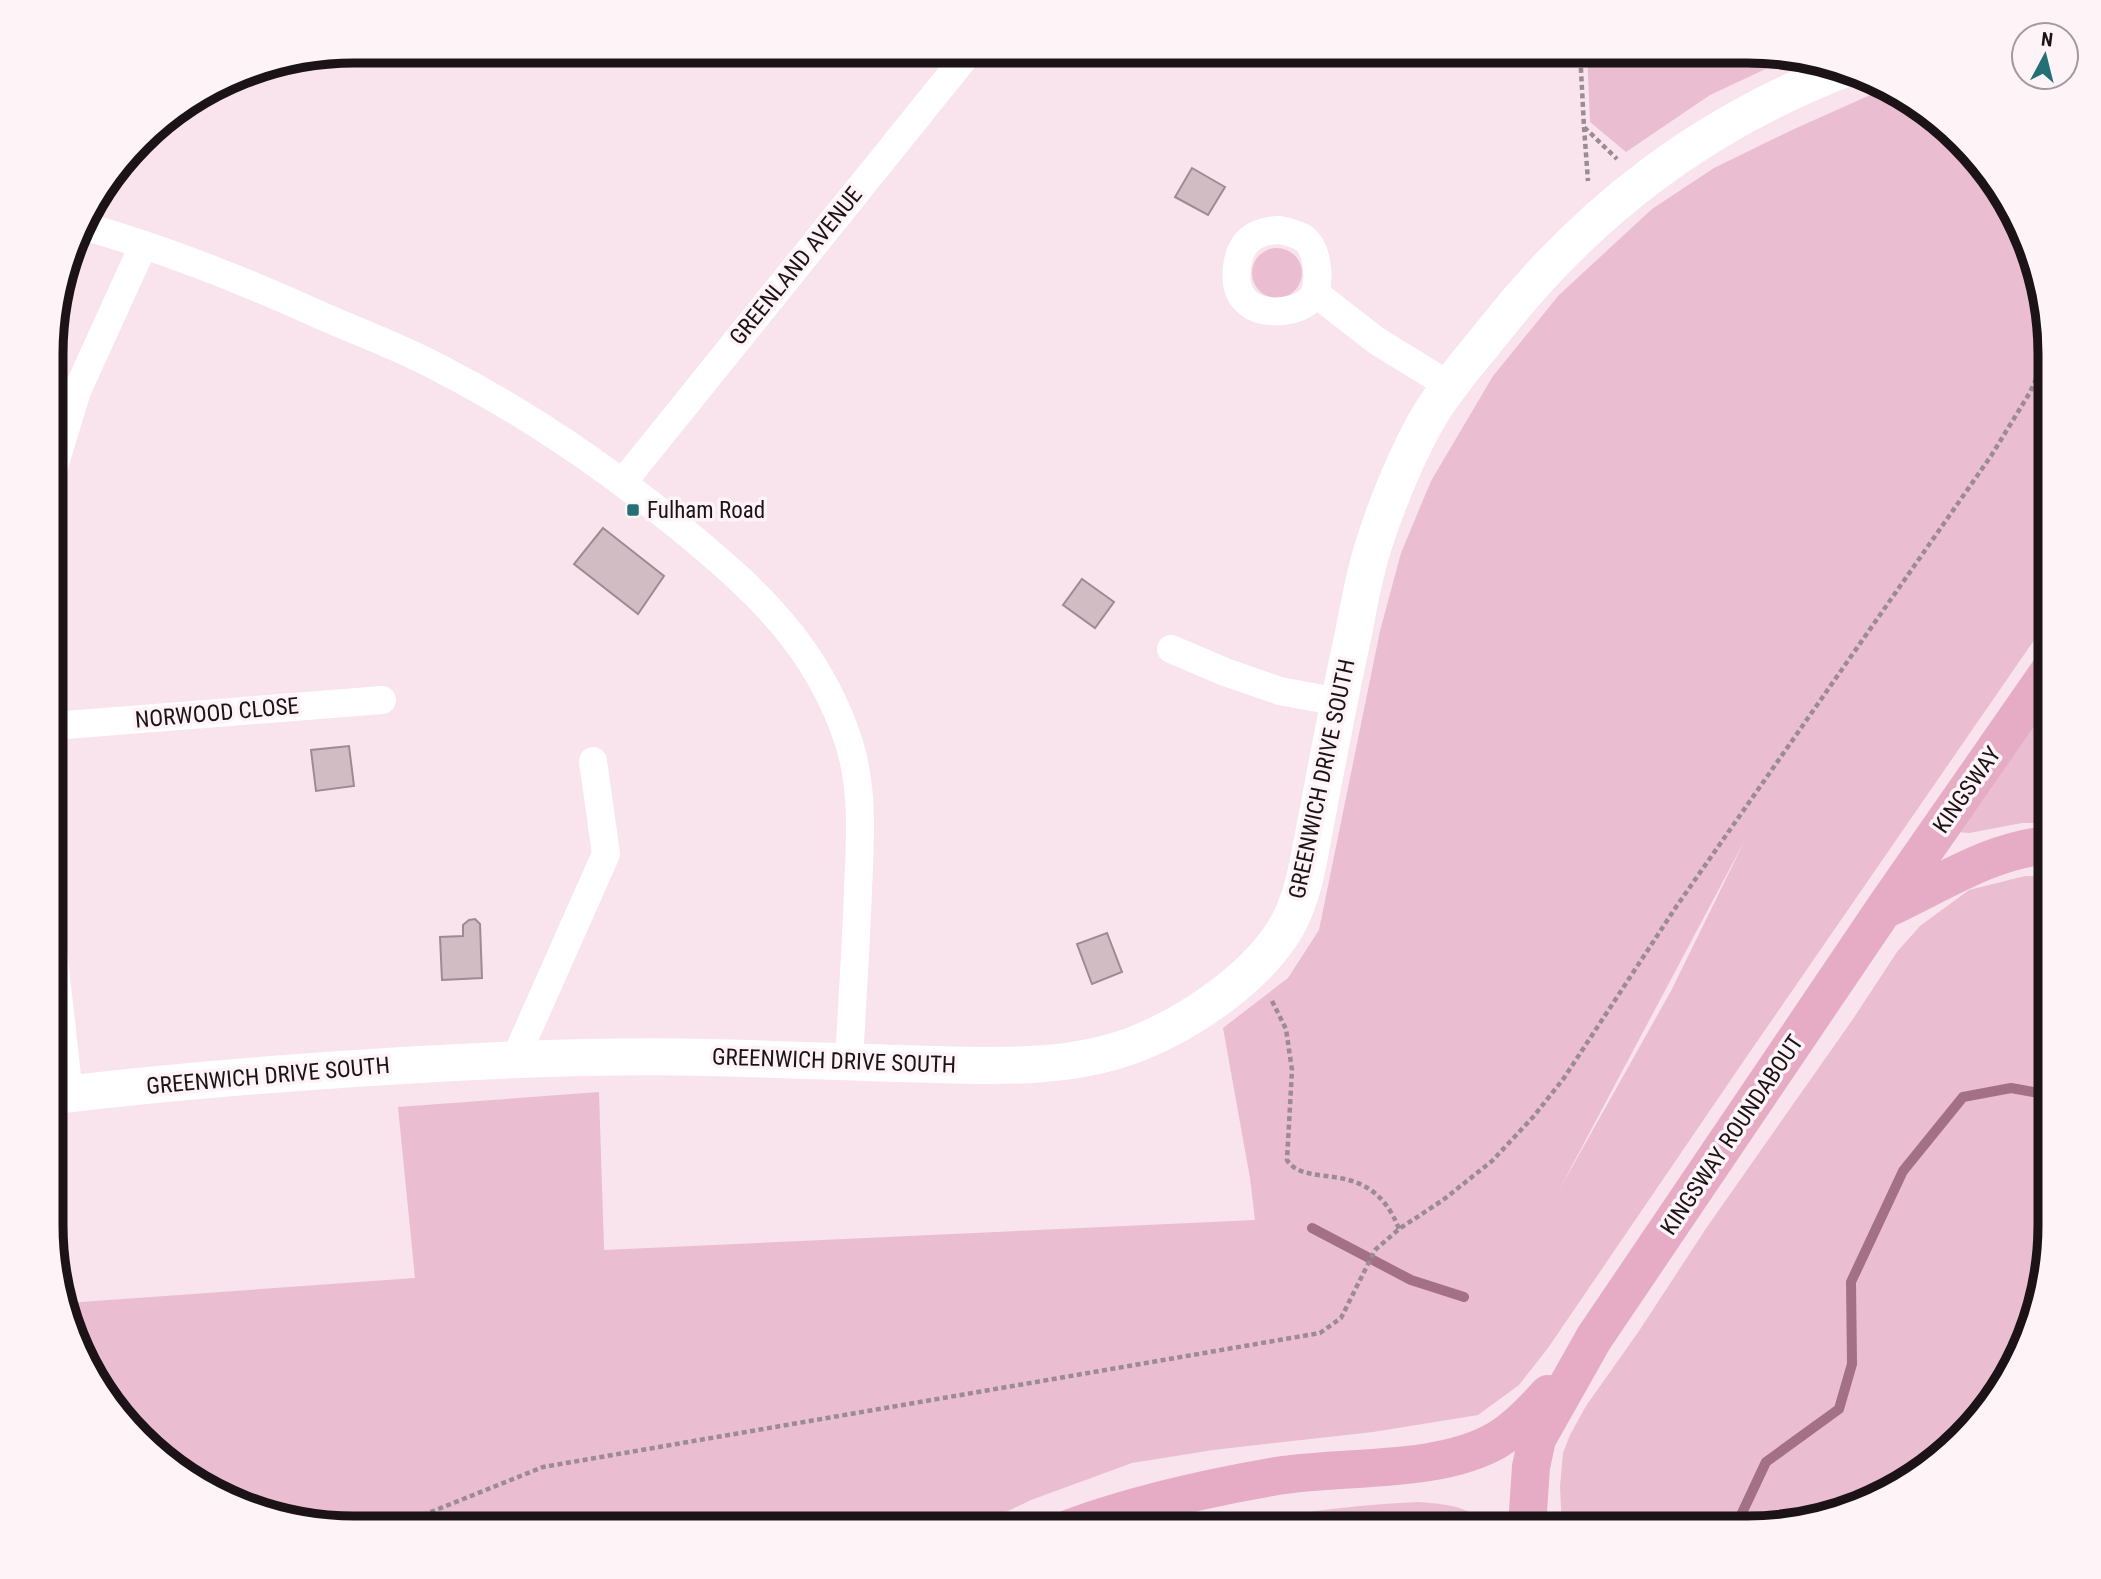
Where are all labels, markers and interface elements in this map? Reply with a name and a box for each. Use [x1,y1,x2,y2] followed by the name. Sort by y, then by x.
[2010,21,2080,91] north arrow
[2040,27,2054,52] text: N
[724,182,868,350] street label: GREENLAND AVENUE
[647,497,765,524] place label: Fulham Road
[625,502,641,518] marker: Fulham Road
[1283,657,1361,901] street label: GREENWICH DRIVE SOUTH
[134,692,300,734] street label: NORWOOD CLOSE
[1927,742,2007,838] street label: KINGSWAY
[1655,1030,1809,1240] street label: KINGSWAY ROUNDABOUT
[711,1043,957,1079] street label: GREENWICH DRIVE SOUTH
[145,1052,391,1100] street label: GREENWICH DRIVE SOUTH

